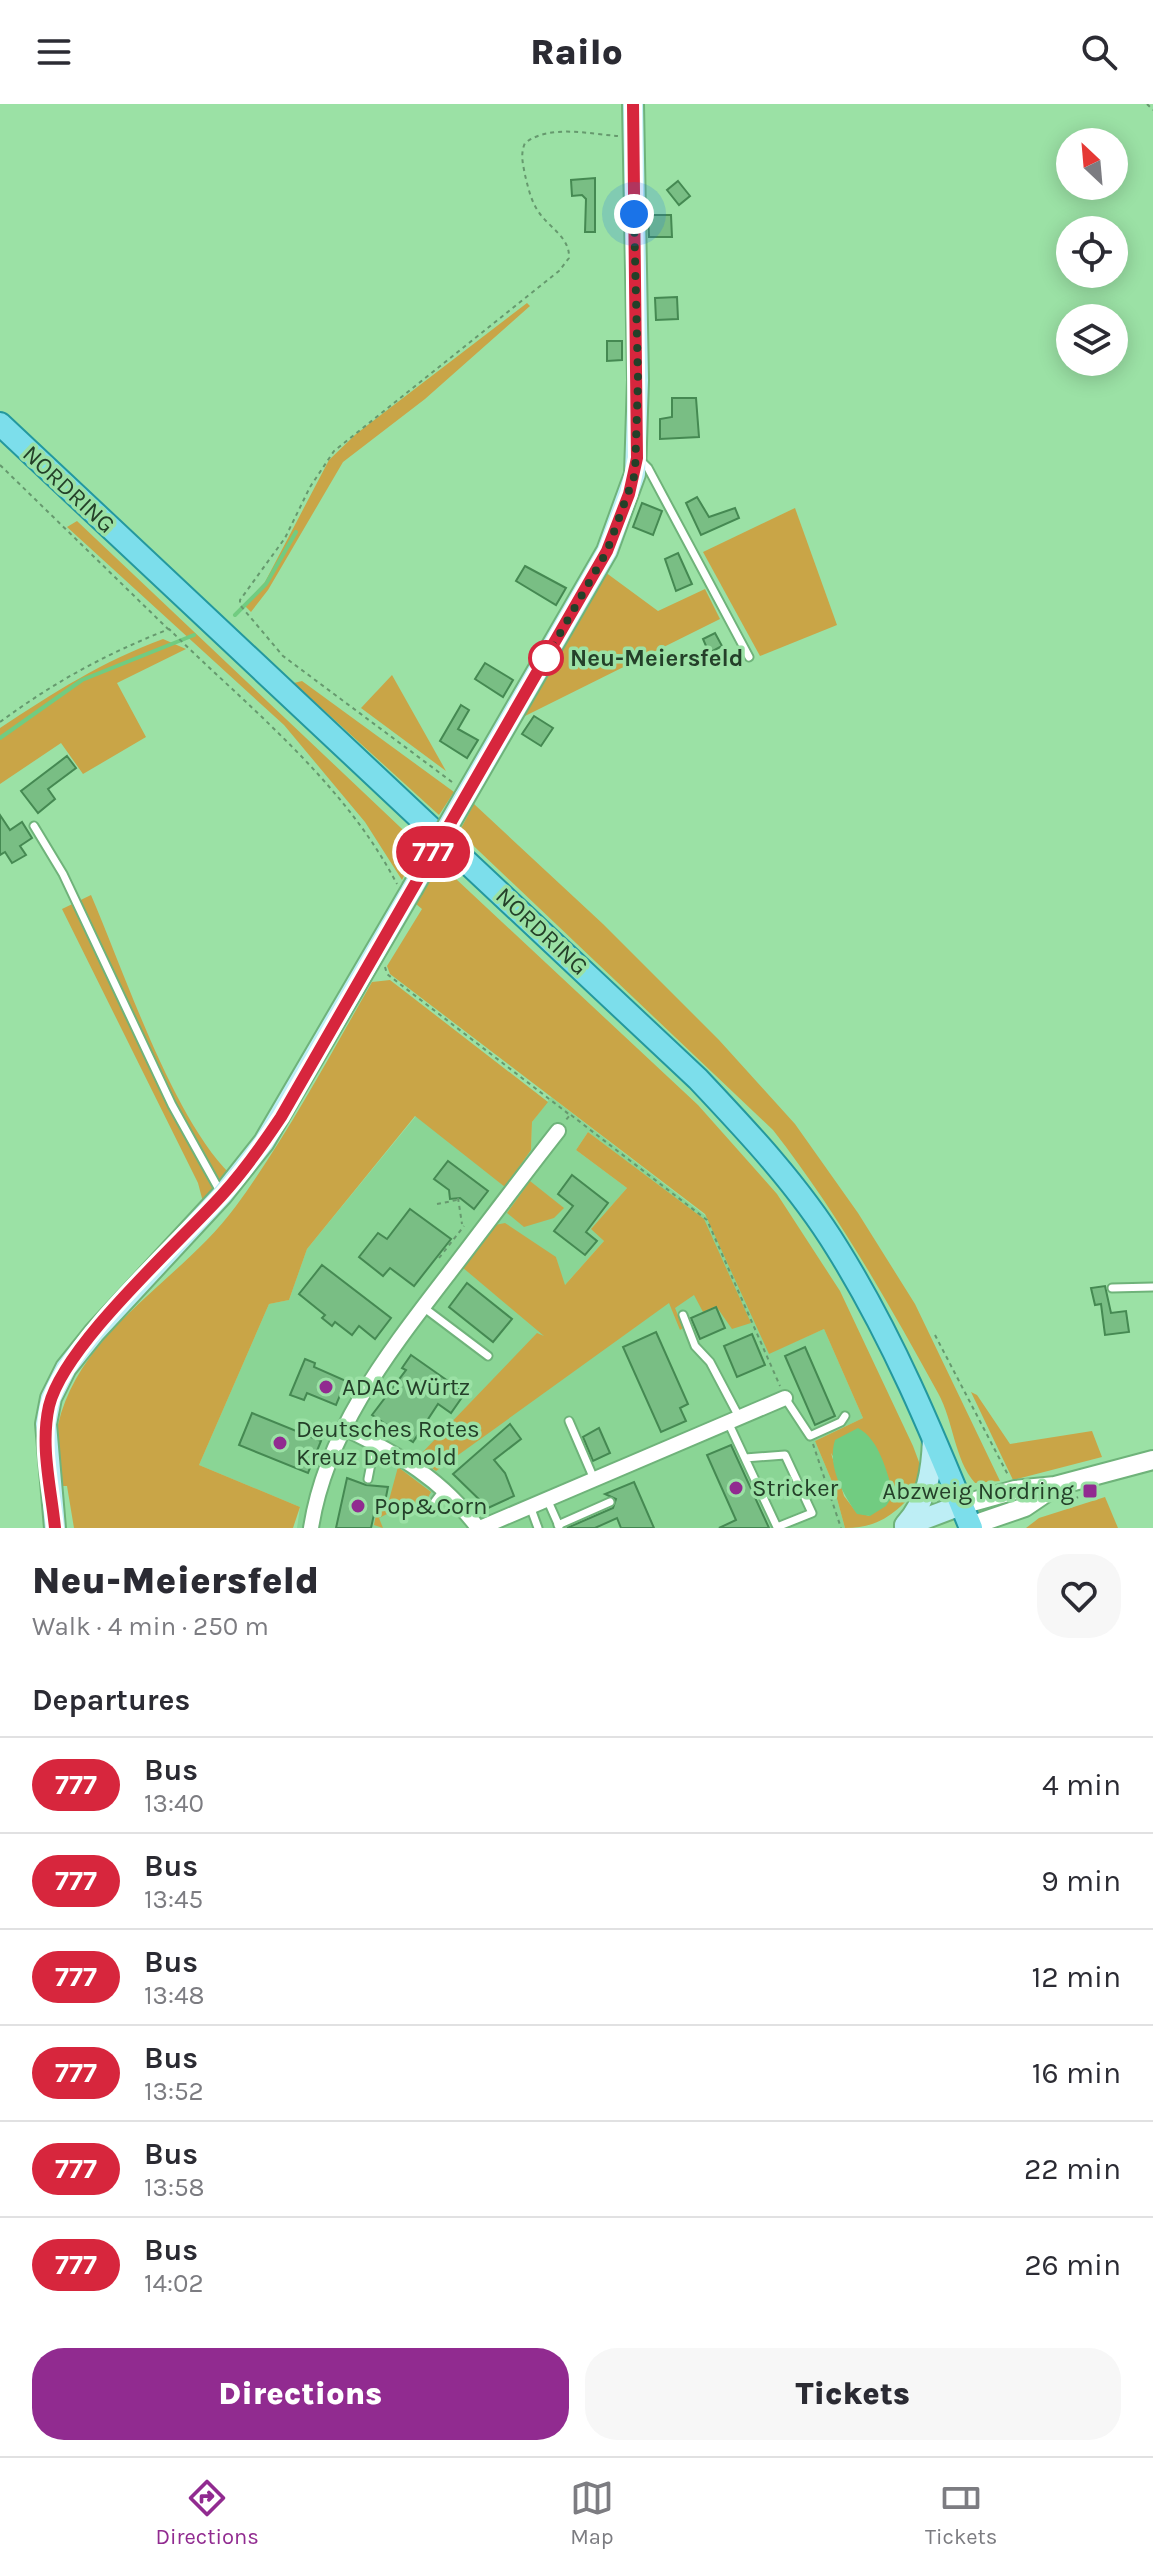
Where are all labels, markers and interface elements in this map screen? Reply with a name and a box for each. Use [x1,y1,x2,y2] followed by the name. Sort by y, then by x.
[32,30,76,74] icon: menu
[1077,30,1121,74] icon: search
[530,31,623,73] text: Railo
[1056,128,1128,200] north arrow
[1056,128,1128,376] map controls
[614,194,654,234] your location
[1056,216,1128,288] button: locate
[1056,304,1128,376] button: layers
[17,439,121,539] street label: NORDRING
[529,641,563,675] marker: Neu-Meiersfeld
[570,644,743,672] place label: Neu-Meiersfeld
[387,826,479,878] line badge: 777
[412,835,454,868] text: 777
[490,881,594,981] street label: NORDRING
[342,1373,470,1401] place label: ADAC Würtz
[317,1378,335,1396] marker: ADAC Würtz
[296,1415,480,1471] place label: Deutsches Rotes Kreuz Detmold
[271,1434,289,1452] marker: Deutsches Rotes Kreuz Detmold
[752,1474,839,1502] place label: Stricker
[882,1477,1074,1505] place label: Abzweig Nordring
[727,1479,745,1497] marker: Stricker
[1081,1482,1099,1500] marker: Abzweig Nordring
[374,1492,487,1520] place label: Pop&Corn
[349,1497,367,1515] marker: Pop&Corn
[1037,1554,1121,1638] button: heart
[32,1558,319,1603] text: Neu-Meiersfeld
[32,1611,269,1642] text: Walk · 4 min · 250 m
[32,1682,190,1718] text: Departures
[144,1752,198,1788] text: Bus
[1042,1767,1121,1803] text: 4 min
[55,1768,97,1801] text: 777
[144,1788,204,1819] text: 13:40
[144,1848,198,1884] text: Bus
[1041,1863,1121,1899] text: 9 min
[55,1864,97,1897] text: 777
[144,1884,203,1915] text: 13:45
[144,1944,198,1980] text: Bus
[1031,1959,1121,1995] text: 12 min
[55,1960,97,1993] text: 777
[144,1980,204,2011] text: 13:48
[144,2040,198,2076] text: Bus
[1032,2055,1121,2091] text: 16 min
[55,2056,97,2089] text: 777
[144,2076,204,2107] text: 13:52
[144,2136,198,2172] text: Bus
[1024,2151,1121,2187] text: 22 min
[55,2152,97,2185] text: 777
[144,2172,205,2203] text: 13:58
[144,2232,198,2268] text: Bus
[1024,2247,1121,2283] text: 26 min
[55,2248,97,2281] text: 777
[144,2268,204,2299] text: 14:02
[32,2348,569,2440] button: Directions
[585,2348,1121,2440] button: Tickets
[156,2476,259,2550] tab: Directions
[570,2476,614,2550] tab: Map
[925,2476,997,2550] tab: Tickets

